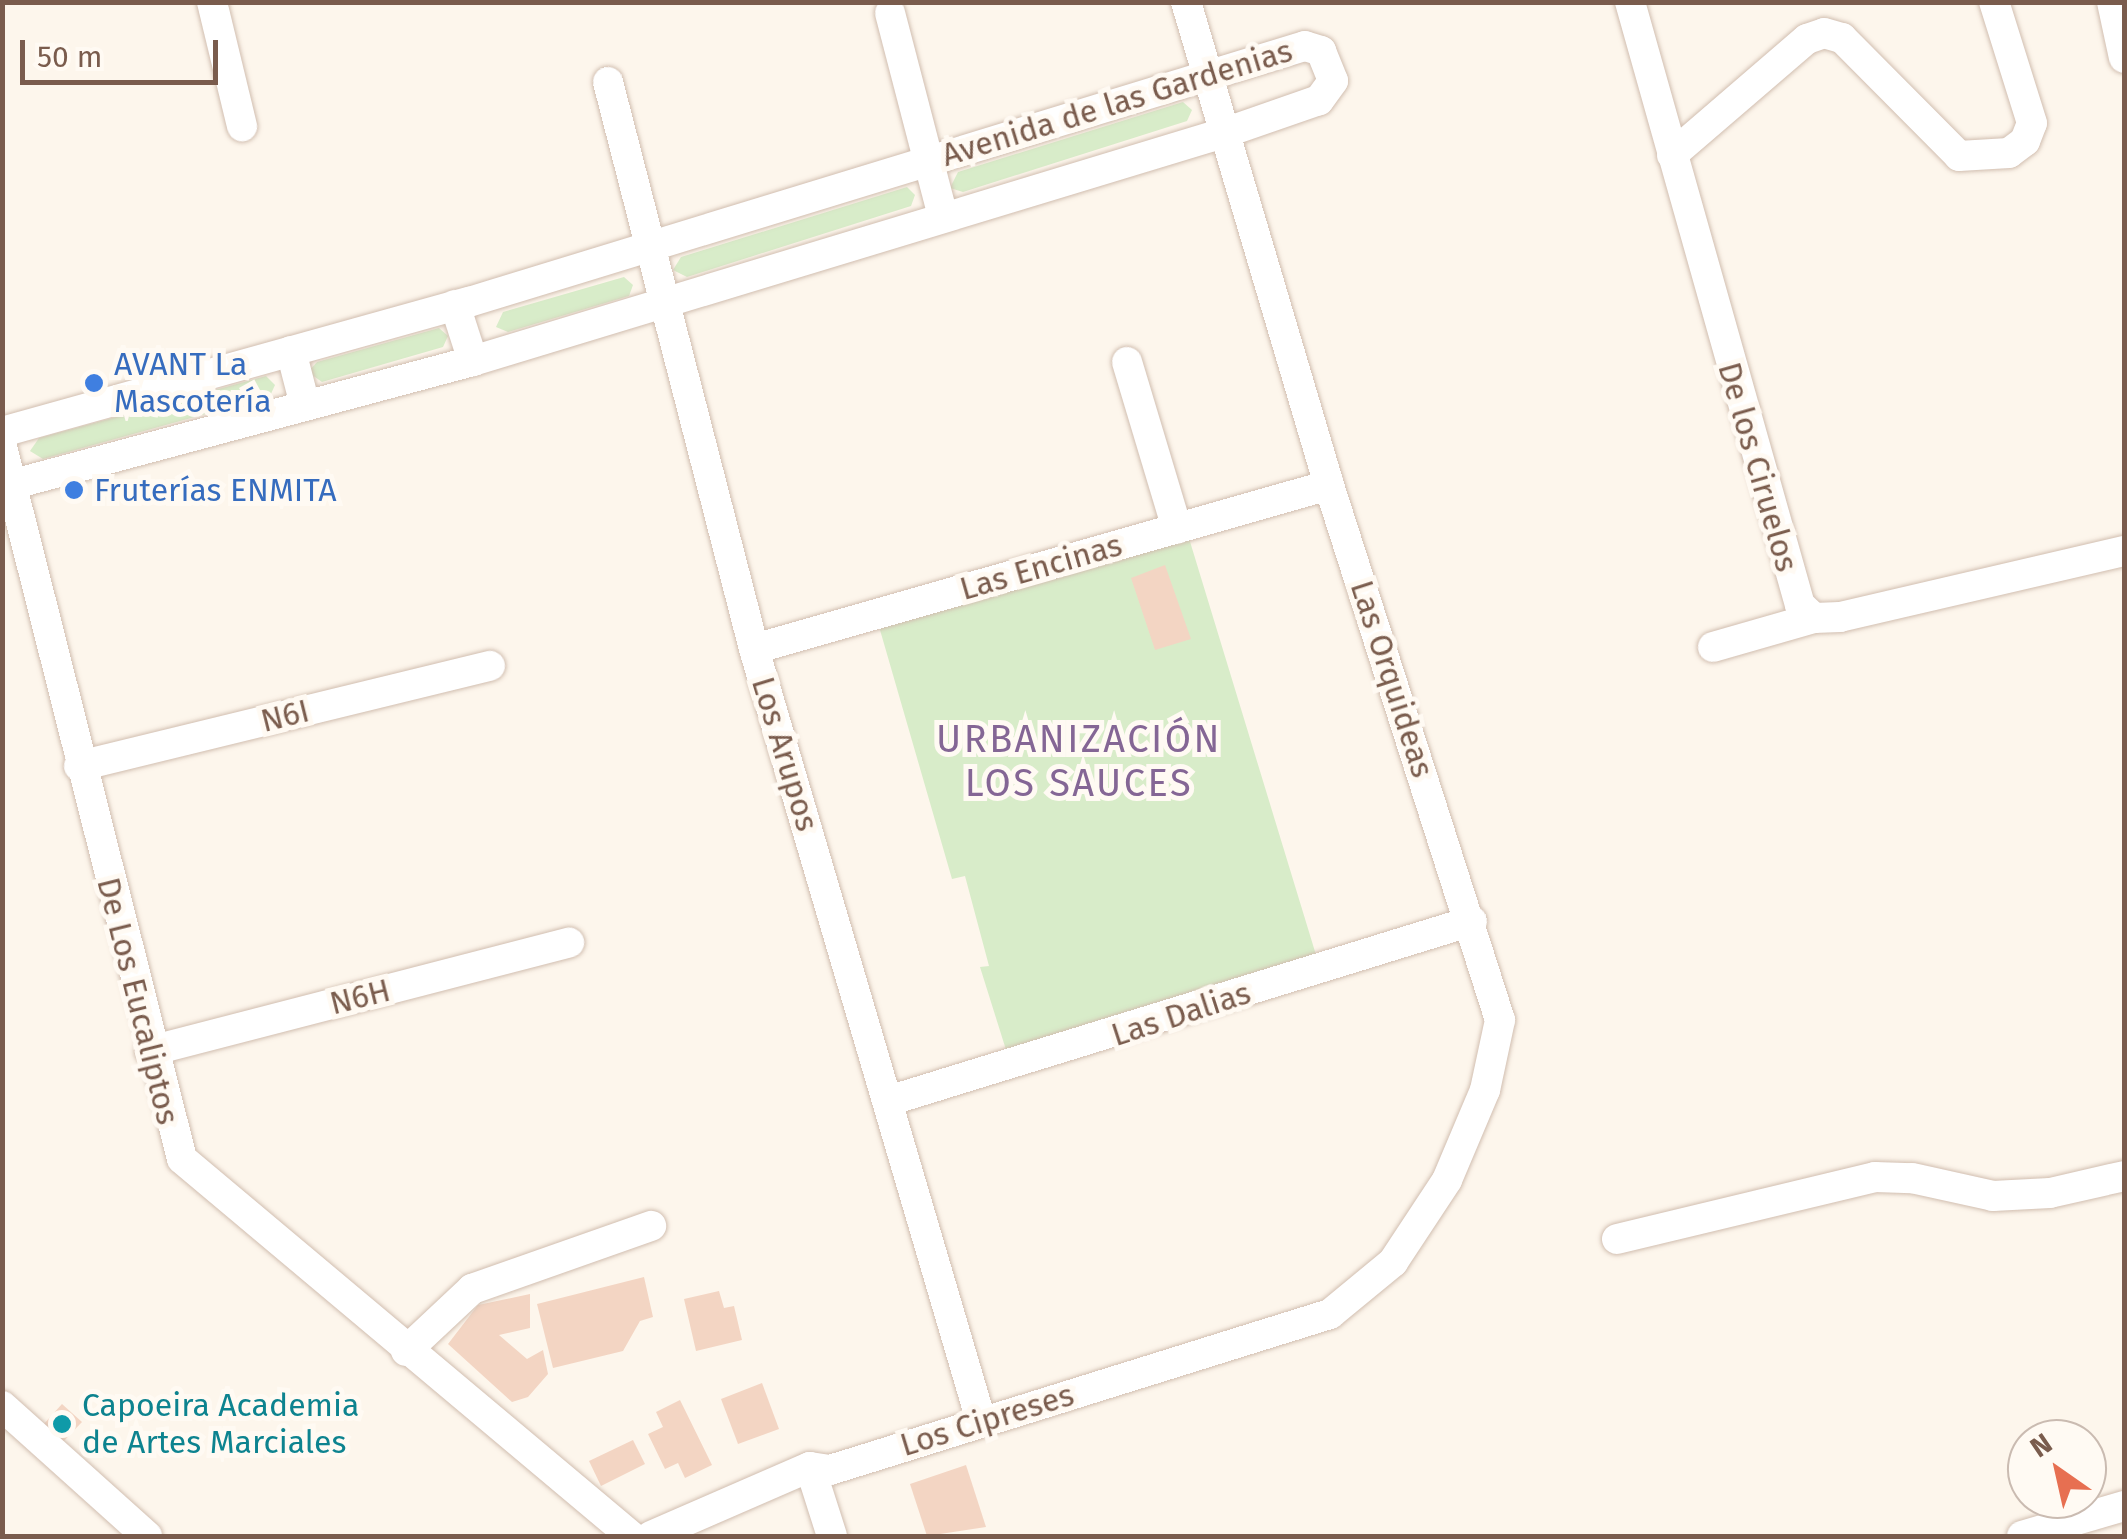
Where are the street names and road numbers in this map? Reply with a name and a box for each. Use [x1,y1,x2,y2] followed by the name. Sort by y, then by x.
[937,31,1297,175] street label: Avenida de las Gardenias
[1710,358,1806,576] street label: De los Ciruelos
[956,526,1126,608] street label: Las Encinas
[1342,576,1442,782] street label: Las Orquideas
[743,672,827,836] street label: Los Arupos
[257,692,313,740] street label: N6I
[89,874,187,1128] street label: De Los Eucaliptos
[326,971,394,1023] street label: N6H
[1107,974,1255,1054] street label: Las Dalias
[896,1375,1078,1465] street label: Los Cipreses

